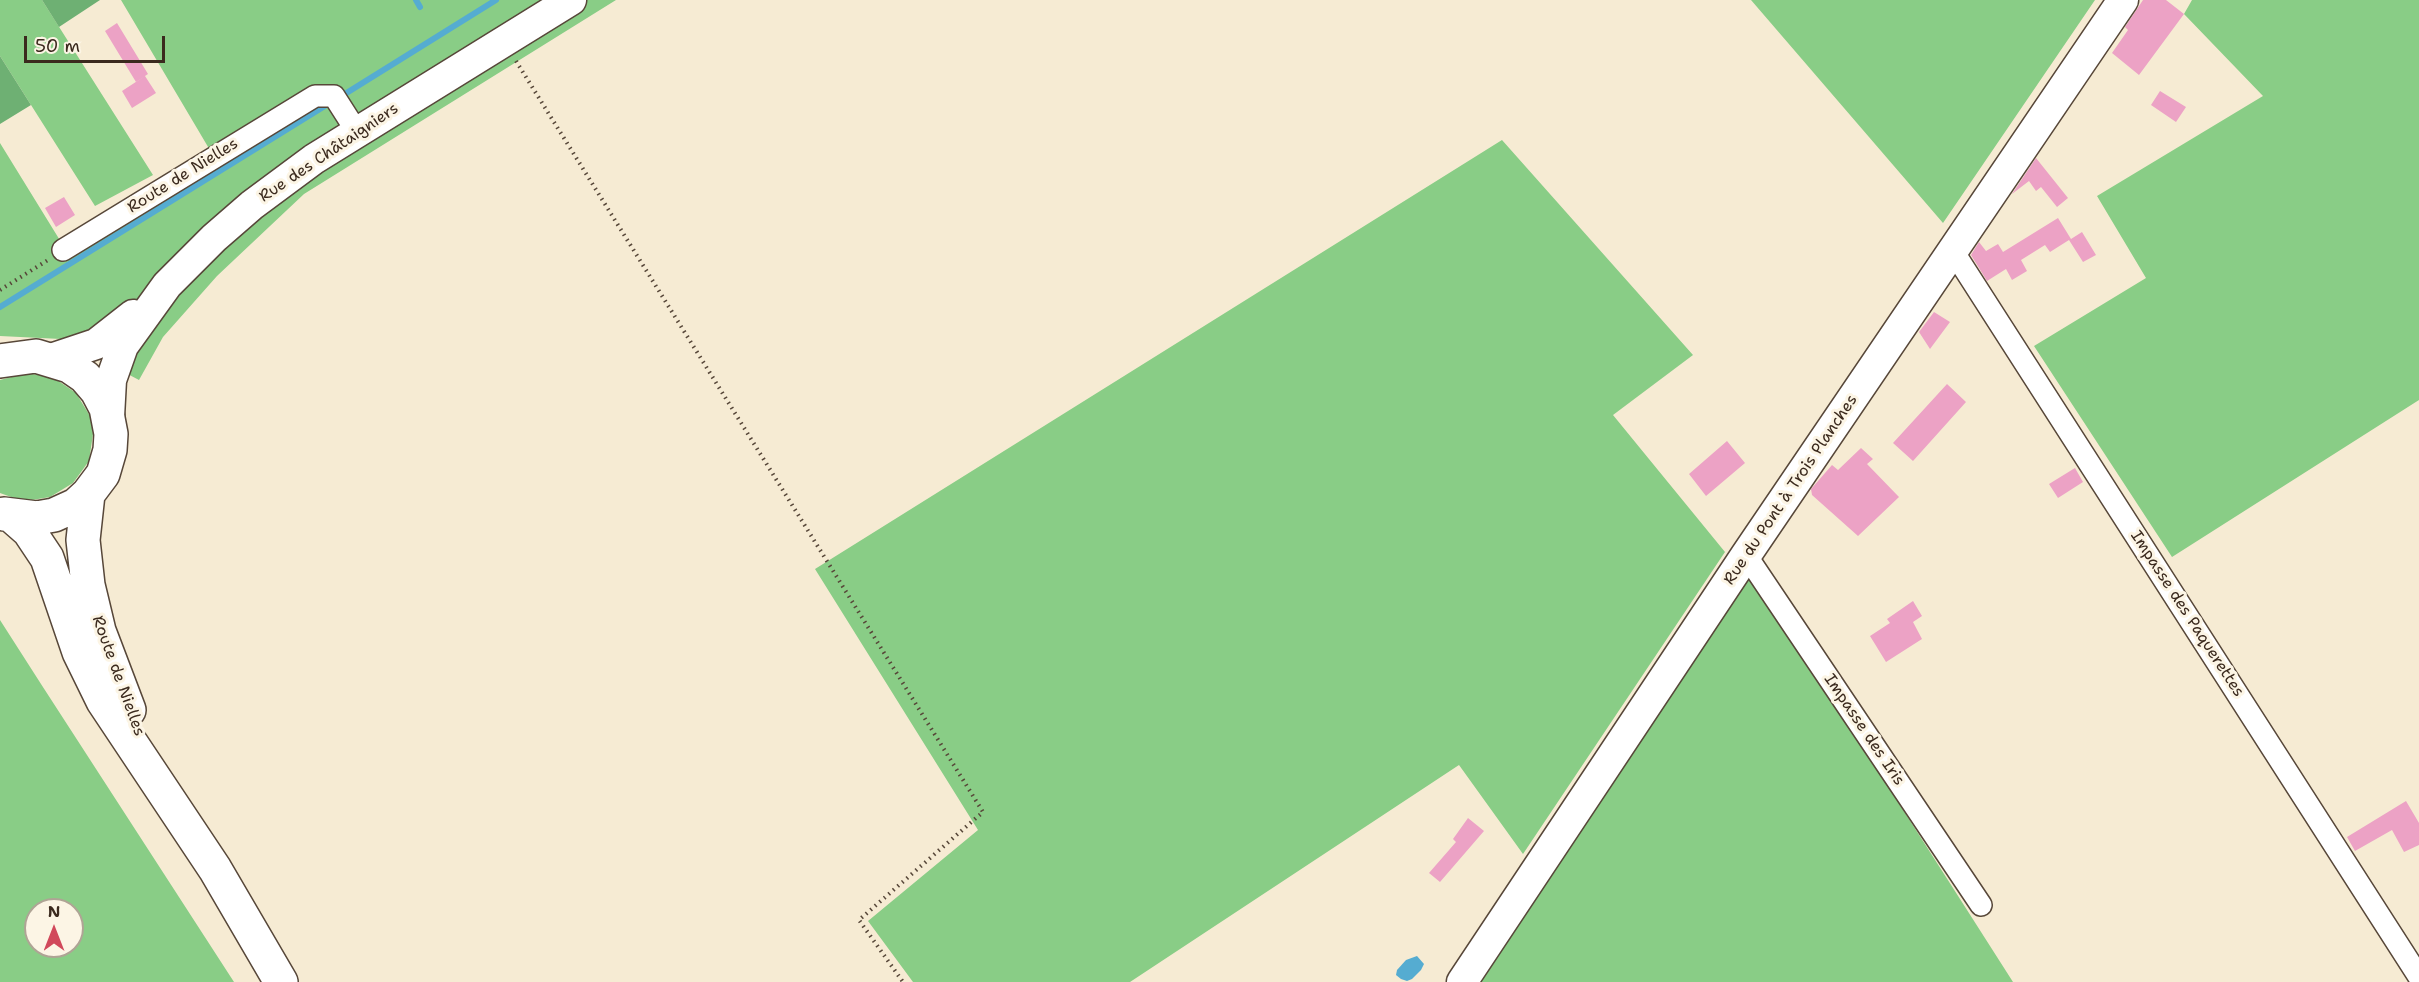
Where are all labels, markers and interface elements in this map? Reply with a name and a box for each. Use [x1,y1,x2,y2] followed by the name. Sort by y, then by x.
[27,24,168,62] scale bar
[35,34,80,58] text: 50 m
[256,99,402,207] street label: Rue des Châtaigniers
[124,134,242,218] street label: Route de Nielles
[1720,391,1862,589] street label: Rue du Pont à Trois Planches
[2126,527,2248,701] street label: Impasse des Paquerettes
[87,613,149,739] street label: Route de Nielles
[1820,671,1908,789] street label: Impasse des Iris
[24,898,84,958] north arrow
[48,901,60,922] text: N

